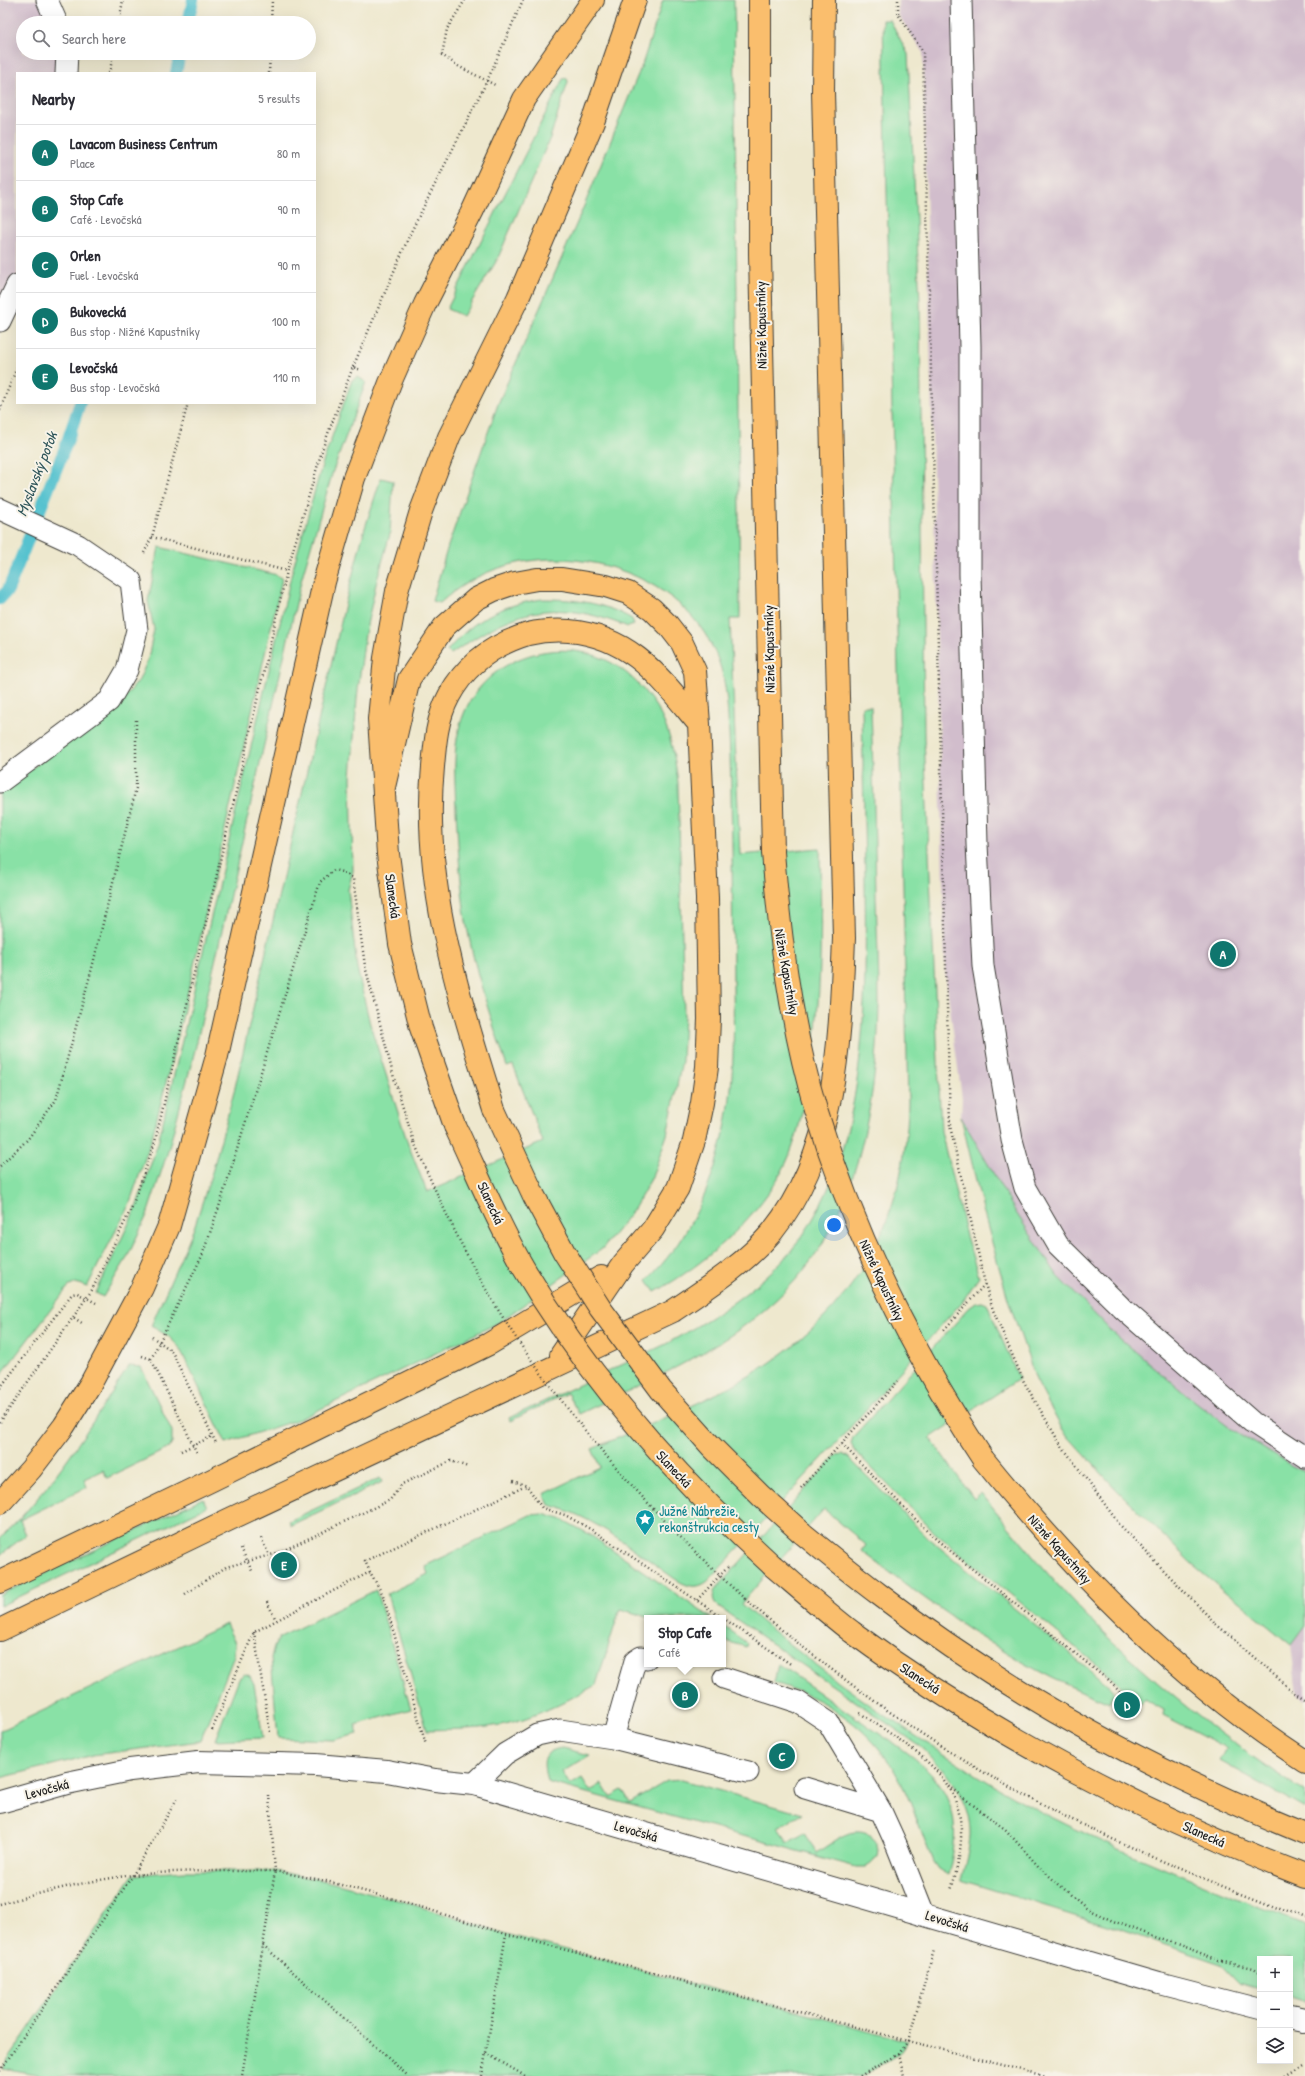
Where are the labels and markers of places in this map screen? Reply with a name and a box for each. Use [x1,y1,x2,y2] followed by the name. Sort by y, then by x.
[1210,939,1236,969] pin: A
[659,1501,759,1537] place label: Južné Nábrežie, rekonštrukcia cesty
[634,1508,656,1536] place icon: Južné Nábrežie, rekonštrukcia cesty
[271,1550,297,1580] pin: E
[672,1680,698,1710] pin: B
[1114,1690,1140,1720] pin: D
[769,1741,795,1771] pin: C

